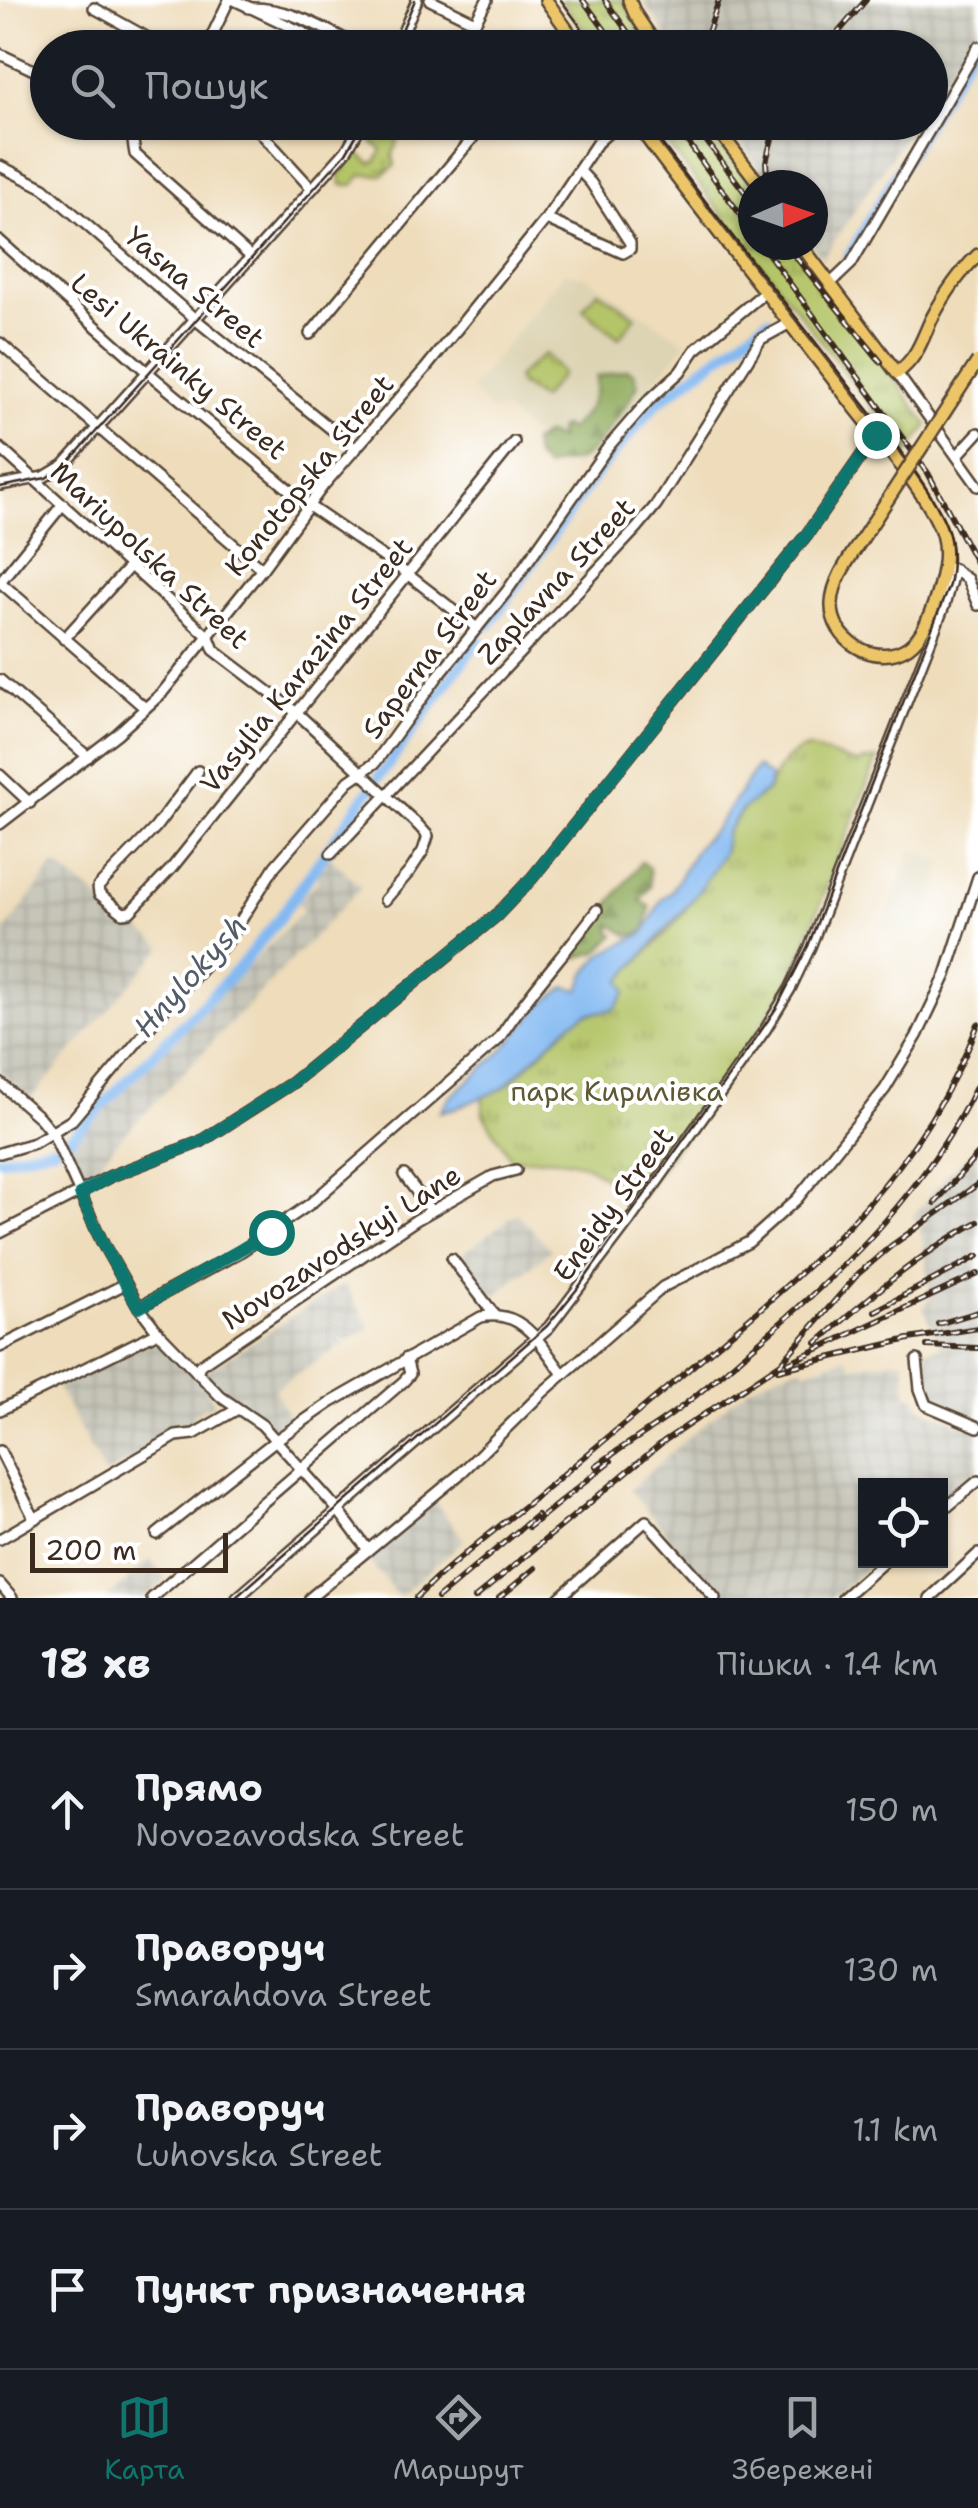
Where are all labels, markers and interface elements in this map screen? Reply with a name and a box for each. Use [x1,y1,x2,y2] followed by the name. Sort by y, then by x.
[30,30,948,140] search box
[65,58,120,113] icon: search
[145,60,268,111] text: Пошук
[738,170,828,260] north arrow
[117,218,273,356] street label: Yasna Street
[63,264,295,468] street label: Lesi Ukrainky Street
[216,366,402,584] street label: Konotopska Street
[854,413,900,459] route end
[42,453,258,657] street label: Mariupolska Street
[469,489,643,673] street label: Zaplavna Street
[191,529,421,801] street label: Vasylia Karazina Street
[353,562,505,746] street label: Saperna Street
[124,906,256,1046] water label: Hnylokysh
[510,1072,724,1110] park label: парк Кирилівка
[544,1119,682,1289] street label: Eneidy Street
[214,1155,468,1339] street label: Novozavodskyi Lane
[249,1210,295,1256] route start
[858,1478,948,1568] map controls
[858,1478,948,1568] button: locate
[30,1528,228,1572] scale bar
[45,1531,136,1569] text: 200 m
[40,1635,151,1691] text: 18 хв
[717,1642,938,1685] text: Пішки · 1.4 km
[135,1762,263,1813] text: Прямо
[40,1782,95,1837] icon: ahead
[845,1788,938,1831] text: 150 m
[135,1813,464,1856] text: Novozavodska Street
[135,1922,325,1973] text: Праворуч
[40,1942,95,1997] icon: right
[843,1948,938,1991] text: 130 m
[135,1973,432,2016] text: Smarahdova Street
[135,2082,325,2133] text: Праворуч
[40,2102,95,2157] icon: right
[852,2108,938,2151] text: 1.1 km
[135,2133,383,2176] text: Luhovska Street
[40,2262,95,2317] icon: arrive
[135,2264,526,2315] text: Пункт призначення
[104,2390,184,2488] tab: Карта
[393,2390,524,2488] tab: Маршрут
[732,2390,874,2488] tab: Збережені

